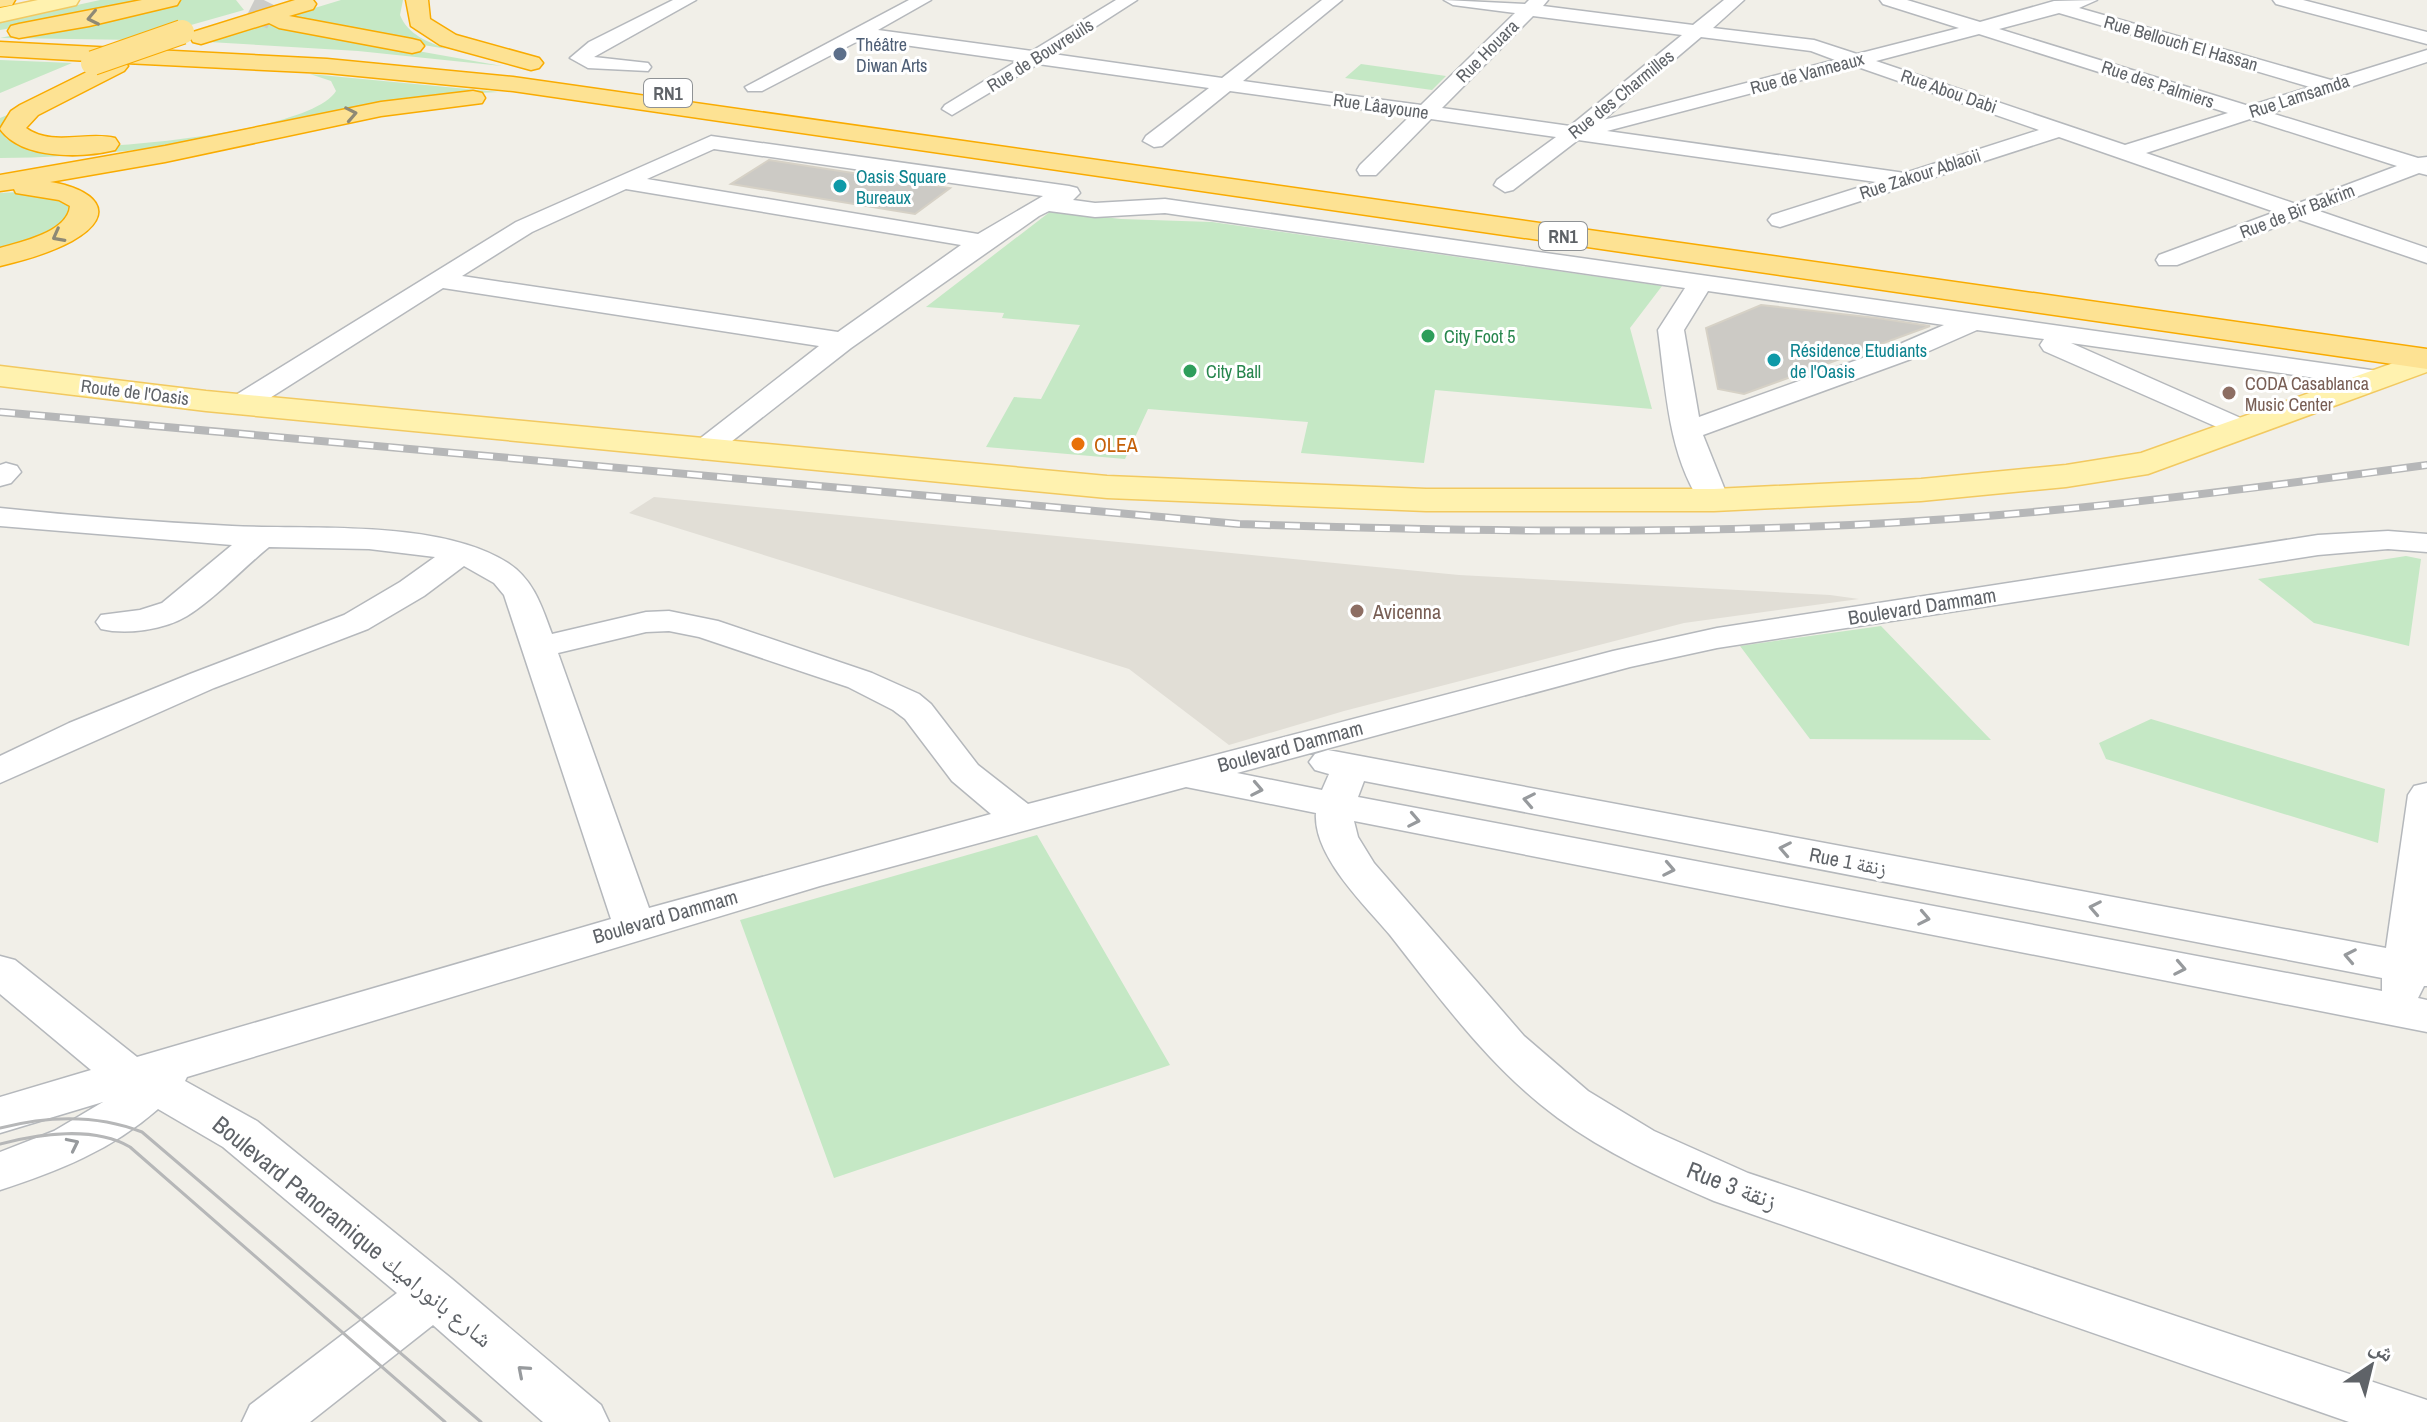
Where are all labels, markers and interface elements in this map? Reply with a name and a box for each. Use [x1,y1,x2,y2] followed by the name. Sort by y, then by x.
[87,9,101,26] one-way arrow
[2101,9,2261,77] street label: Rue Bellouch El Hassan
[982,12,1098,98] street label: Rue de Bouvreuils
[1450,14,1524,88] street label: Rue Houara
[856,32,927,78] place label: Théâtre Diwan Arts
[1563,44,1679,144] street label: Rue des Charmilles
[831,45,849,63] marker: Théâtre Diwan Arts
[1747,46,1867,100] street label: Rue de Vanneaux
[2098,54,2218,114] street label: Rue des Palmiers
[1898,63,2000,119] street label: Rue Abou Dabi
[2246,68,2352,124] street label: Rue Lamsamda
[644,79,692,107] road number: RN1
[1332,87,1430,125] street label: Rue Lâayoune
[345,107,358,124] one-way arrow
[1856,143,1984,205] street label: Rue Zakour Ablaoii
[856,164,946,210] place label: Oasis Square Bureaux
[831,177,849,195] marker: Oasis Square Bureaux
[2236,178,2358,244] street label: Rue de Bir Bakrim
[1539,222,1587,250] road number: RN1
[52,226,67,241] one-way arrow
[1444,324,1515,349] place label: City Foot 5
[1419,327,1437,345] marker: City Foot 5
[1790,338,1927,384] place label: Résidence Etudiants de l'Oasis
[1765,351,1783,369] marker: Résidence Etudiants de l'Oasis
[1206,359,1261,384] place label: City Ball
[1181,362,1199,380] marker: City Ball
[2245,371,2369,417] place label: CODA Casablanca Music Center
[80,373,190,411] street label: Route de l'Oasis
[2220,384,2238,402] marker: CODA Casablanca Music Center
[1094,431,1138,458] place label: OLEA
[1069,435,1087,453] marker: OLEA
[1846,581,1998,631] street label: Boulevard Dammam
[1372,598,1441,625] place label: Avicenna
[1348,602,1366,620] marker: Avicenna
[1214,714,1366,778] street label: Boulevard Dammam
[1250,780,1264,797] one-way arrow
[1523,792,1536,809] one-way arrow
[1407,810,1420,827] one-way arrow
[1807,840,1889,882] street label: Rue 1 زنقة
[1778,841,1791,858] one-way arrow
[1662,860,1675,877] one-way arrow
[589,882,741,950] street label: Boulevard Dammam
[2088,900,2102,917] one-way arrow
[1917,909,1931,926] one-way arrow
[2344,949,2357,966] one-way arrow
[2173,958,2186,975] one-way arrow
[206,1108,500,1354] street label: Boulevard Panoramique شارع بانوراميك
[65,1138,79,1154] one-way arrow
[1682,1153,1782,1217] street label: Rue 3 زنقة
[2331,1326,2411,1406] north arrow
[2364,1331,2401,1369] text: ش
[517,1366,532,1381] one-way arrow

